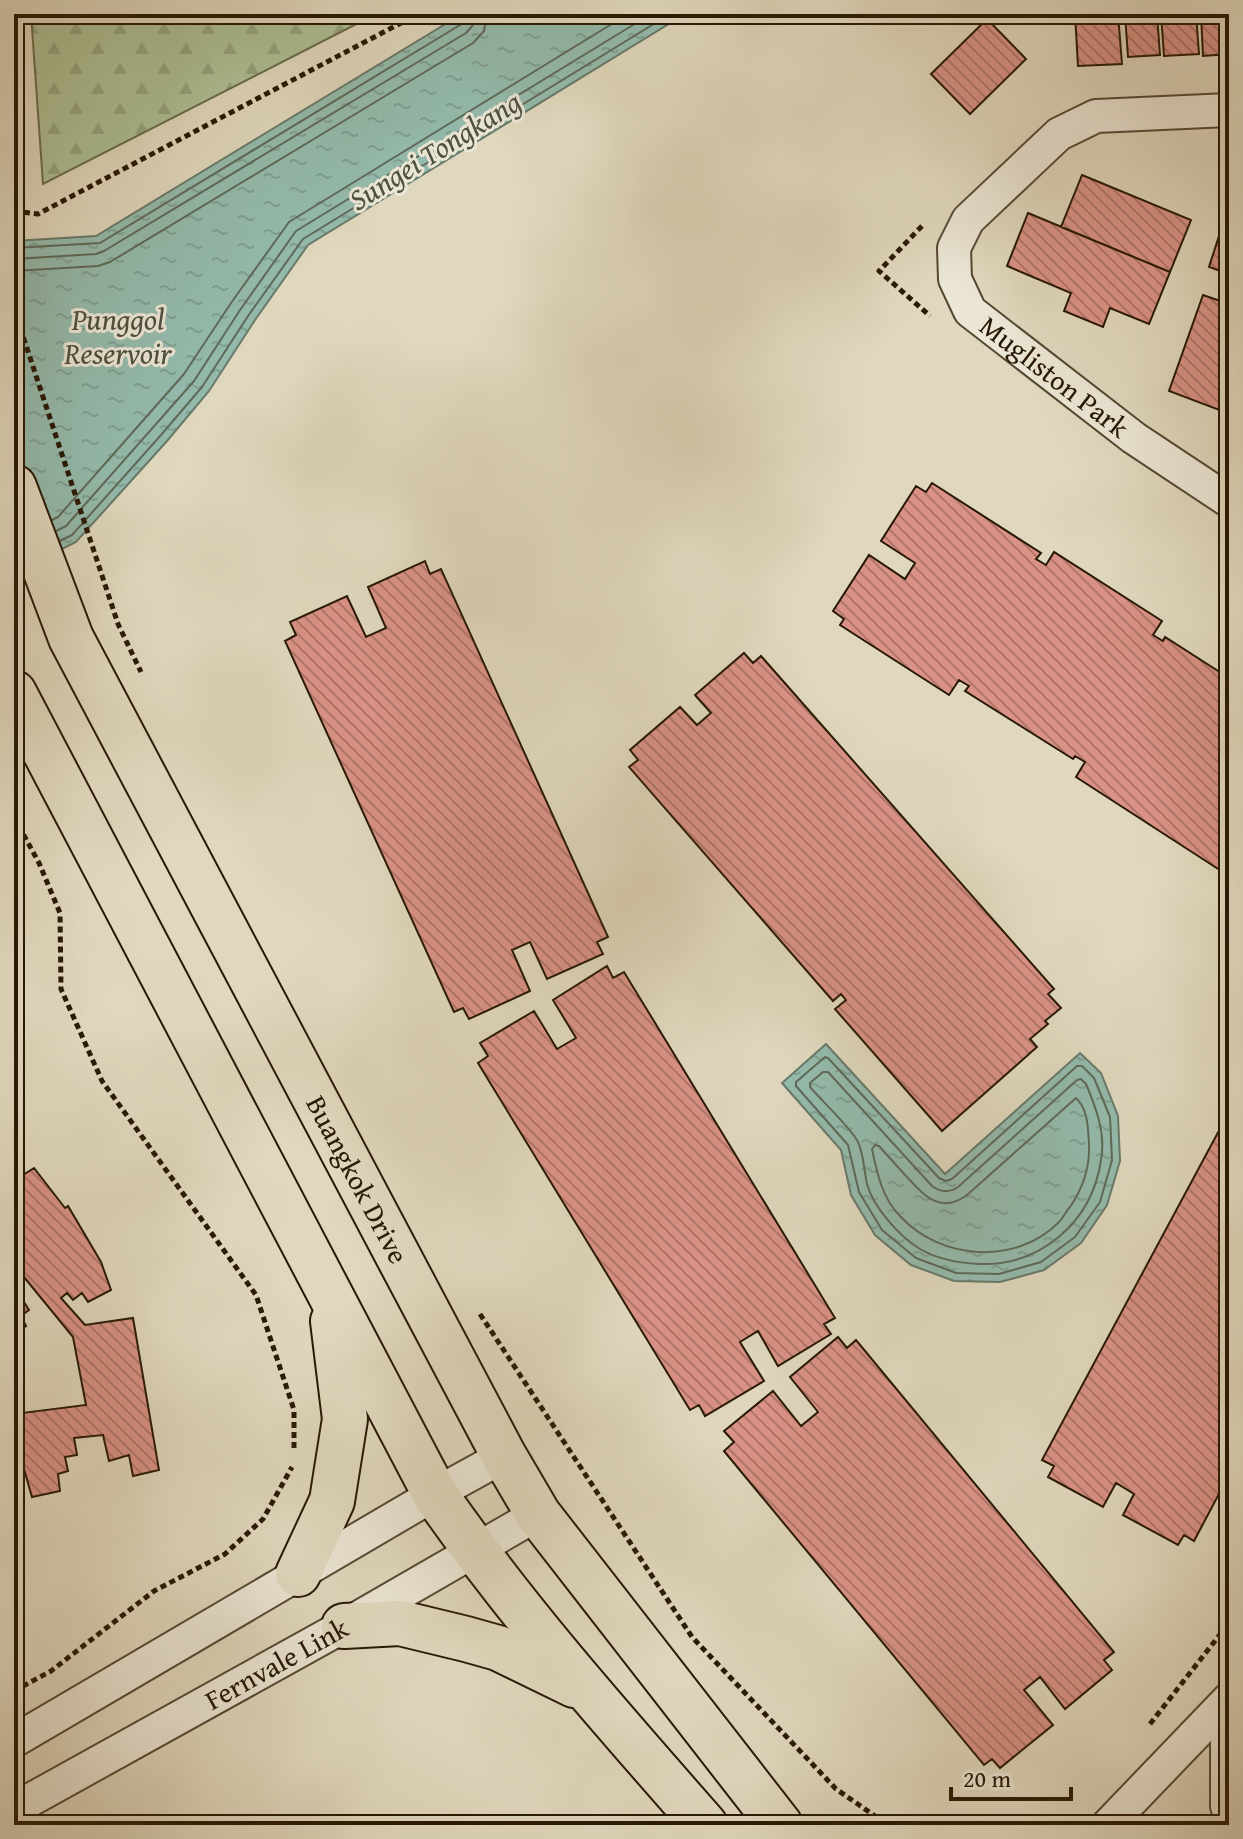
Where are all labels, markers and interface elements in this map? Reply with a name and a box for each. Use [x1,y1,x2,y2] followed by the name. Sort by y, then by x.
[340,79,530,221] water label: Sungei Tongkang
[63,297,173,375] water label: Punggol Reservoir
[971,305,1139,448] street label: Mugliston Park
[297,1088,419,1271] street label: Buangkok Drive
[197,1606,356,1719] street label: Fernvale Link
[951,1751,1071,1801] scale bar
[963,1761,1011,1796] text: 20 m

